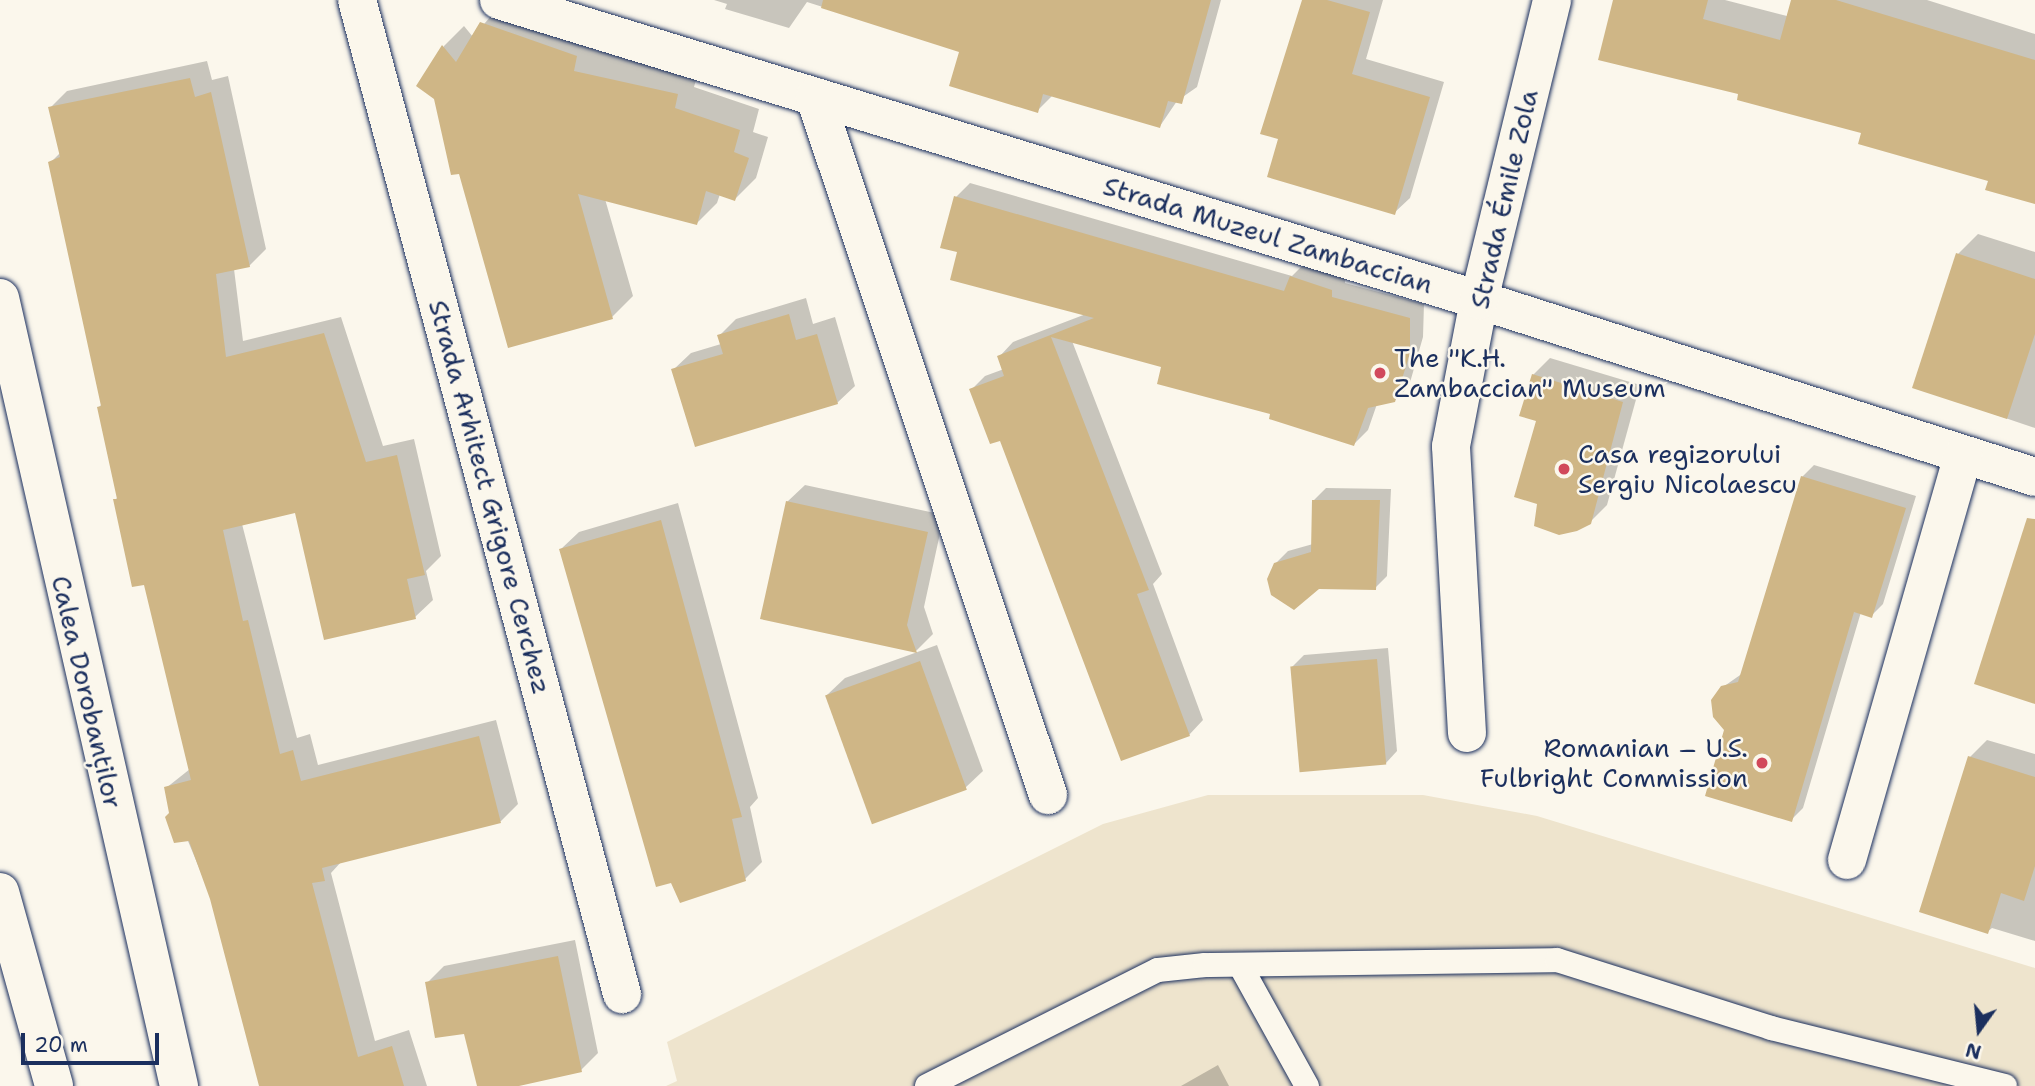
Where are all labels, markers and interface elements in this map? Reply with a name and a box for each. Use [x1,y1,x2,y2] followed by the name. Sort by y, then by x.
[1464,86,1544,312] street label: Strada Émile Zola
[1100,170,1436,300] street label: Strada Muzeul Zambaccian
[422,297,558,697] street label: Strada Arhitect Grigore Cerchez
[1394,342,1666,404] place label: The "K.H. Zambaccian" Museum
[1372,365,1388,381] marker: The "K.H. Zambaccian" Museum
[1578,438,1797,500] place label: Casa regizorului Sergiu Nicolaescu
[1556,461,1572,477] marker: Casa regizorului Sergiu Nicolaescu
[45,573,129,811] street label: Calea Dorobanților
[1480,732,1748,794] place label: Romanian – U.S. Fulbright Commission
[1754,755,1770,771] marker: Romanian – U.S. Fulbright Commission
[1944,995,2014,1065] north arrow
[24,1020,163,1064] scale bar
[34,1031,88,1059] text: 20 m
[1963,1037,1984,1065] text: N

